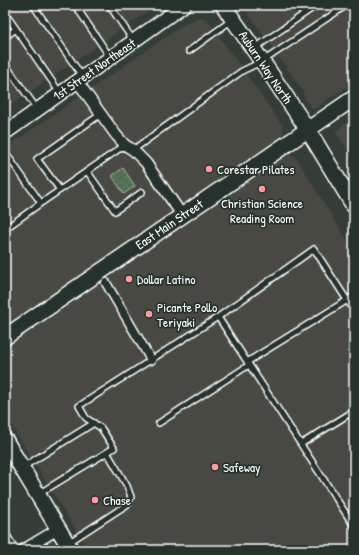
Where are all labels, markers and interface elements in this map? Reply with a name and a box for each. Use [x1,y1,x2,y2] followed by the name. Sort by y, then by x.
[235,27,297,108] street label: Auburn Way North
[49,33,139,104] street label: 1st Street Northeast
[217,160,294,178] place label: Corestar Pilates
[204,164,214,174] marker: Corestar Pilates
[257,184,267,194] marker: Christian Science Reading Room
[132,194,207,253] street label: East Main Street
[221,194,303,227] place label: Christian Science Reading Room
[137,270,196,288] place label: Dollar Latino
[124,274,134,284] marker: Dollar Latino
[157,298,217,331] place label: Picante Pollo Teriyaki
[144,309,154,319] marker: Picante Pollo Teriyaki
[223,458,261,476] place label: Safeway
[210,462,220,472] marker: Safeway
[103,491,131,509] place label: Chase
[90,495,100,505] marker: Chase

